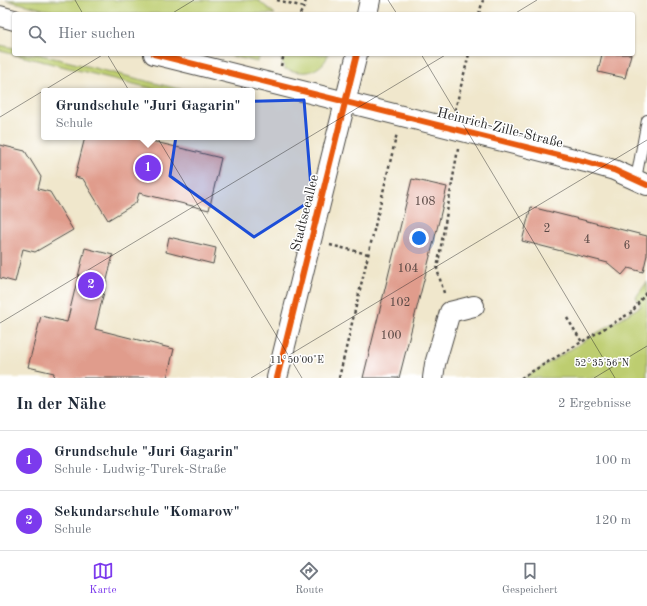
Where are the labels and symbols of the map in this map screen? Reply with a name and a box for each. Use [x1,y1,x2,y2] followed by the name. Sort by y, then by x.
[436,106,564,150] street label: Heinrich-Zille-Straße
[135,153,161,183] pin: 1
[289,173,321,253] street label: Stadtseeallee
[415,196,435,208] house number: 108
[544,223,550,235] house number: 2
[409,228,429,248] your location
[584,234,591,246] house number: 4
[624,240,631,252] house number: 6
[398,263,418,275] house number: 104
[78,270,104,300] pin: 2
[390,297,410,309] house number: 102
[381,330,401,342] house number: 100
[270,355,324,365] text: 11°50'00"E
[575,358,630,368] text: 52°35'56"N

